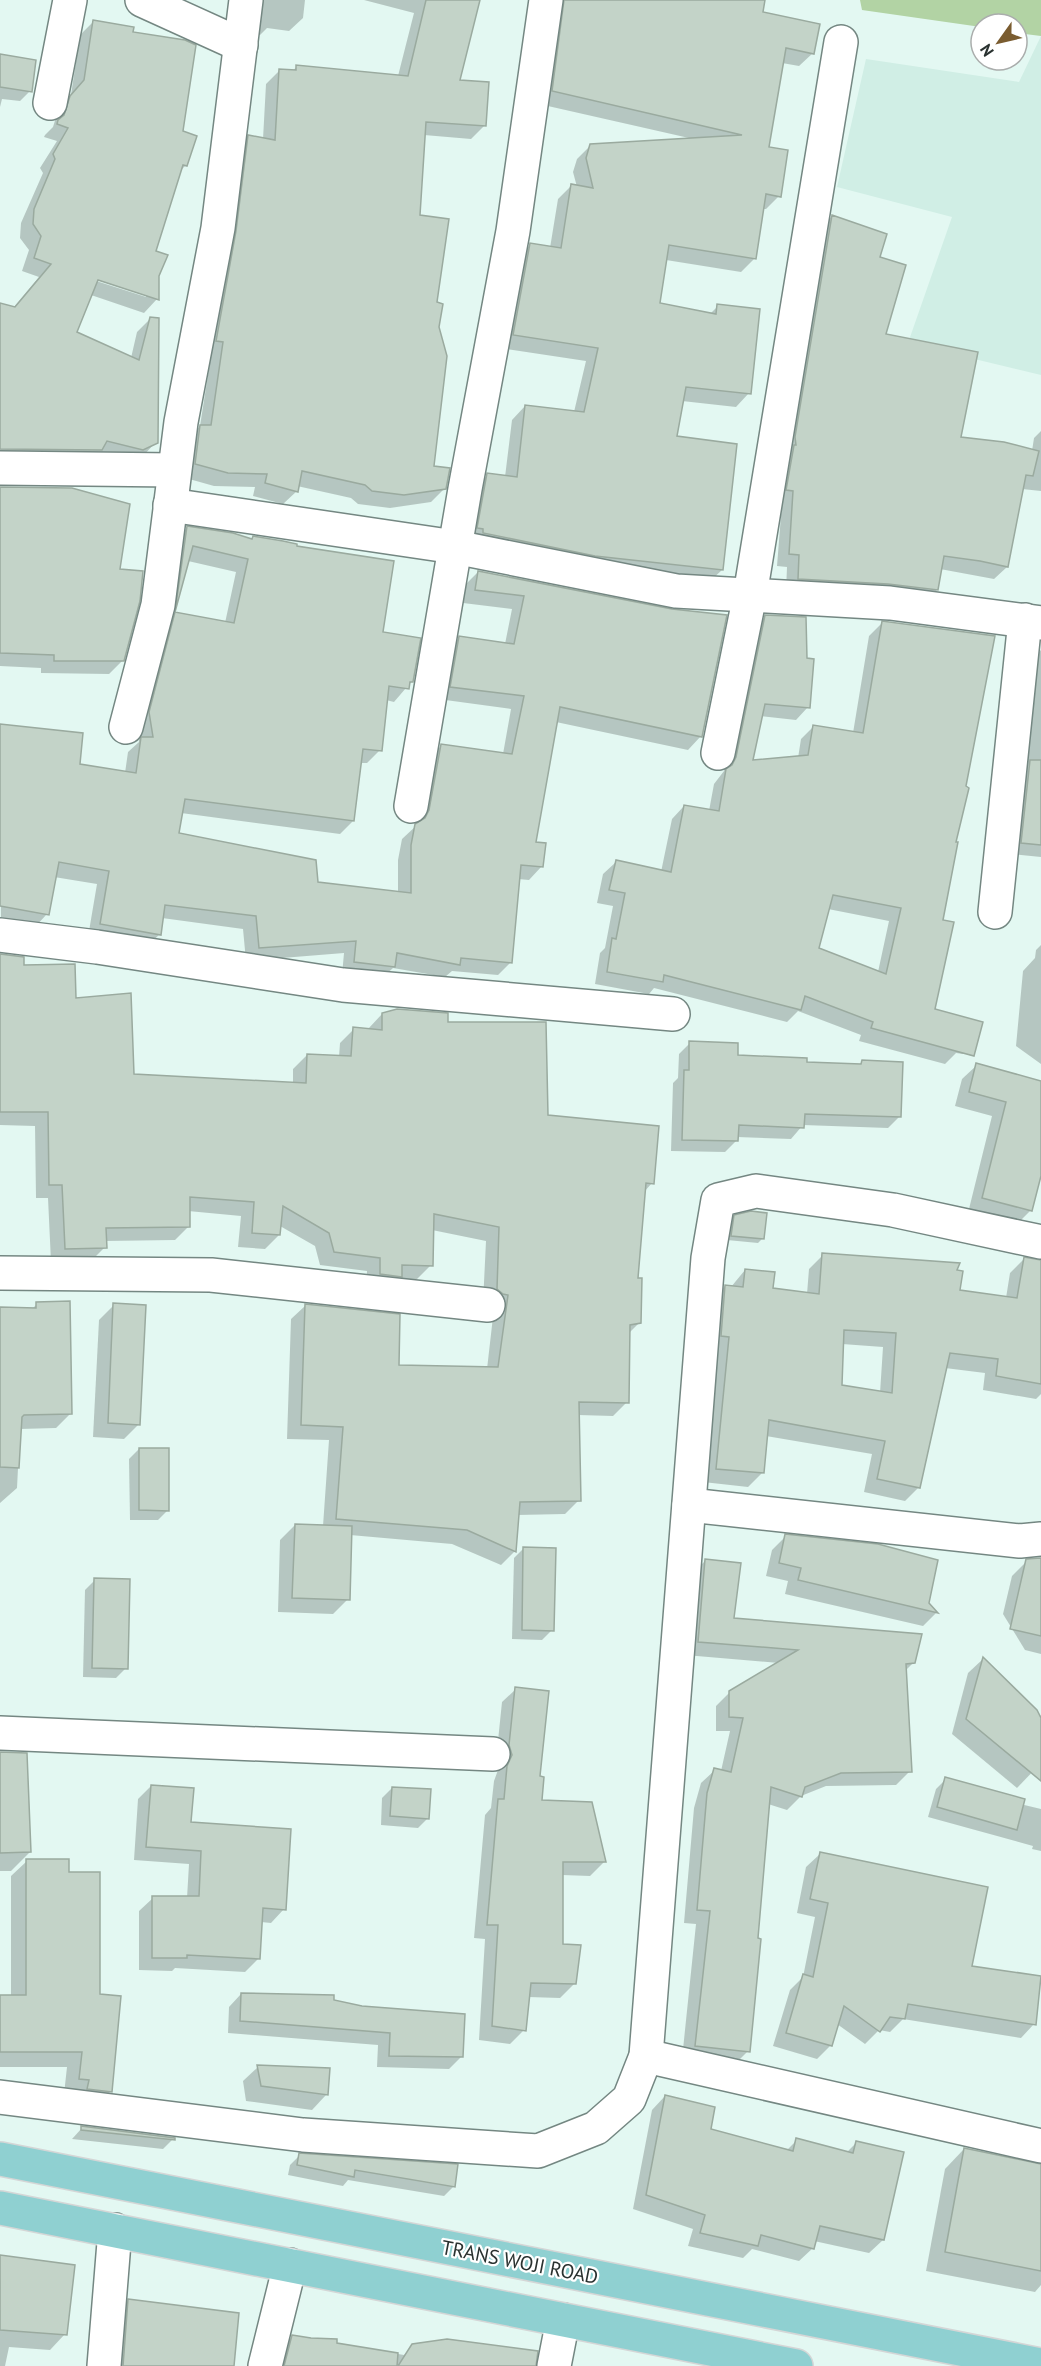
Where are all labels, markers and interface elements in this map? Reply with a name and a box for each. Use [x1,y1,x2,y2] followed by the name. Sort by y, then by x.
[969,12,1029,72] north arrow
[975,40,998,60] text: N
[439,2234,601,2290] street label: TRANS WOJI ROAD

